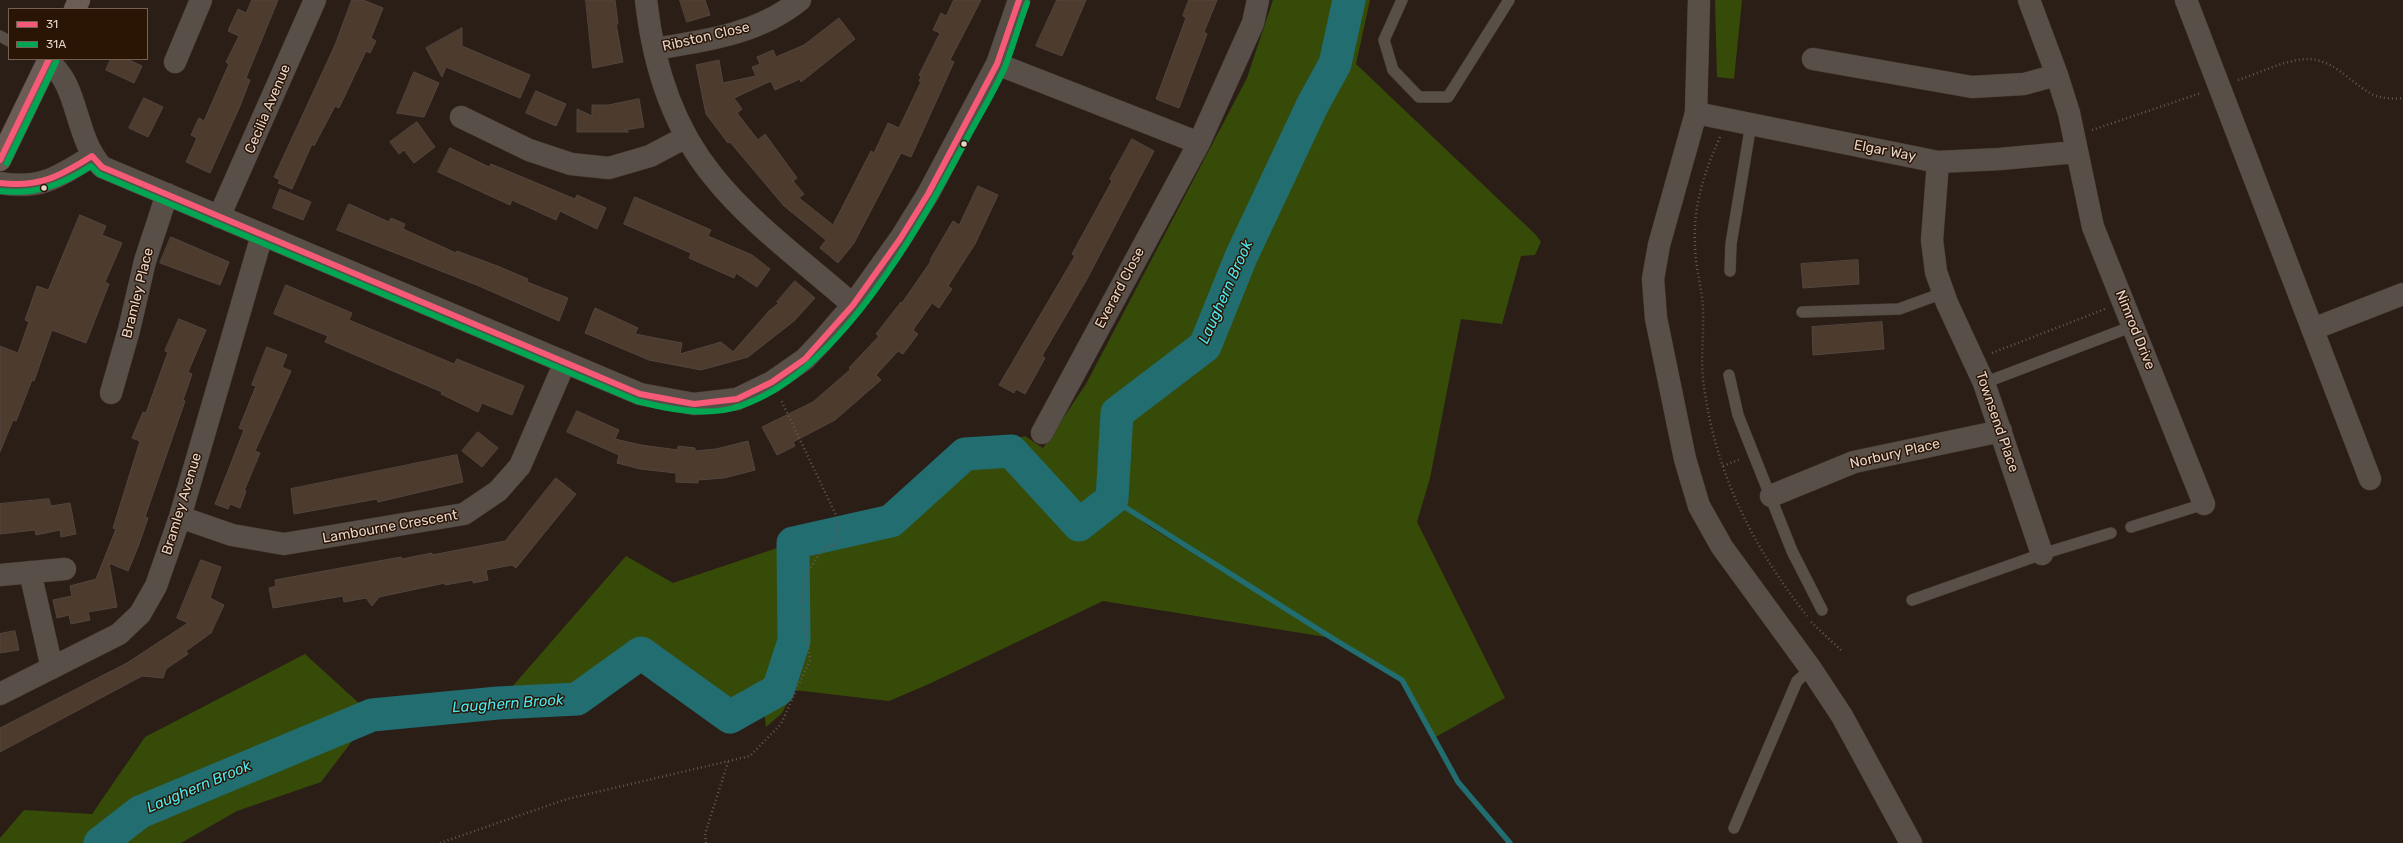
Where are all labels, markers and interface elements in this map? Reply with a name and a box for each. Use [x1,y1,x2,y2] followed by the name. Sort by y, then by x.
[8,8,148,60] legend
[46,17,58,31] text: 31
[661,19,751,55] street label: Ribston Close
[46,37,66,51] text: 31A
[242,62,294,156] street label: Cecilia Avenue
[1853,137,1917,165] street label: Elgar Way
[959,139,969,149] unlabelled marker
[39,183,49,193] unlabelled marker
[1195,237,1257,347] water label: Laughern Brook
[1092,245,1148,331] street label: Everard Close
[119,246,157,340] street label: Bramley Place
[2111,288,2159,372] street label: Nimrod Drive
[1972,370,2022,474] street label: Townsend Place
[1848,435,1942,473] street label: Norbury Place
[158,451,206,557] street label: Bramley Avenue
[321,507,459,547] street label: Lambourne Crescent
[452,691,564,717] water label: Laughern Brook
[144,757,254,817] water label: Laughern Brook

